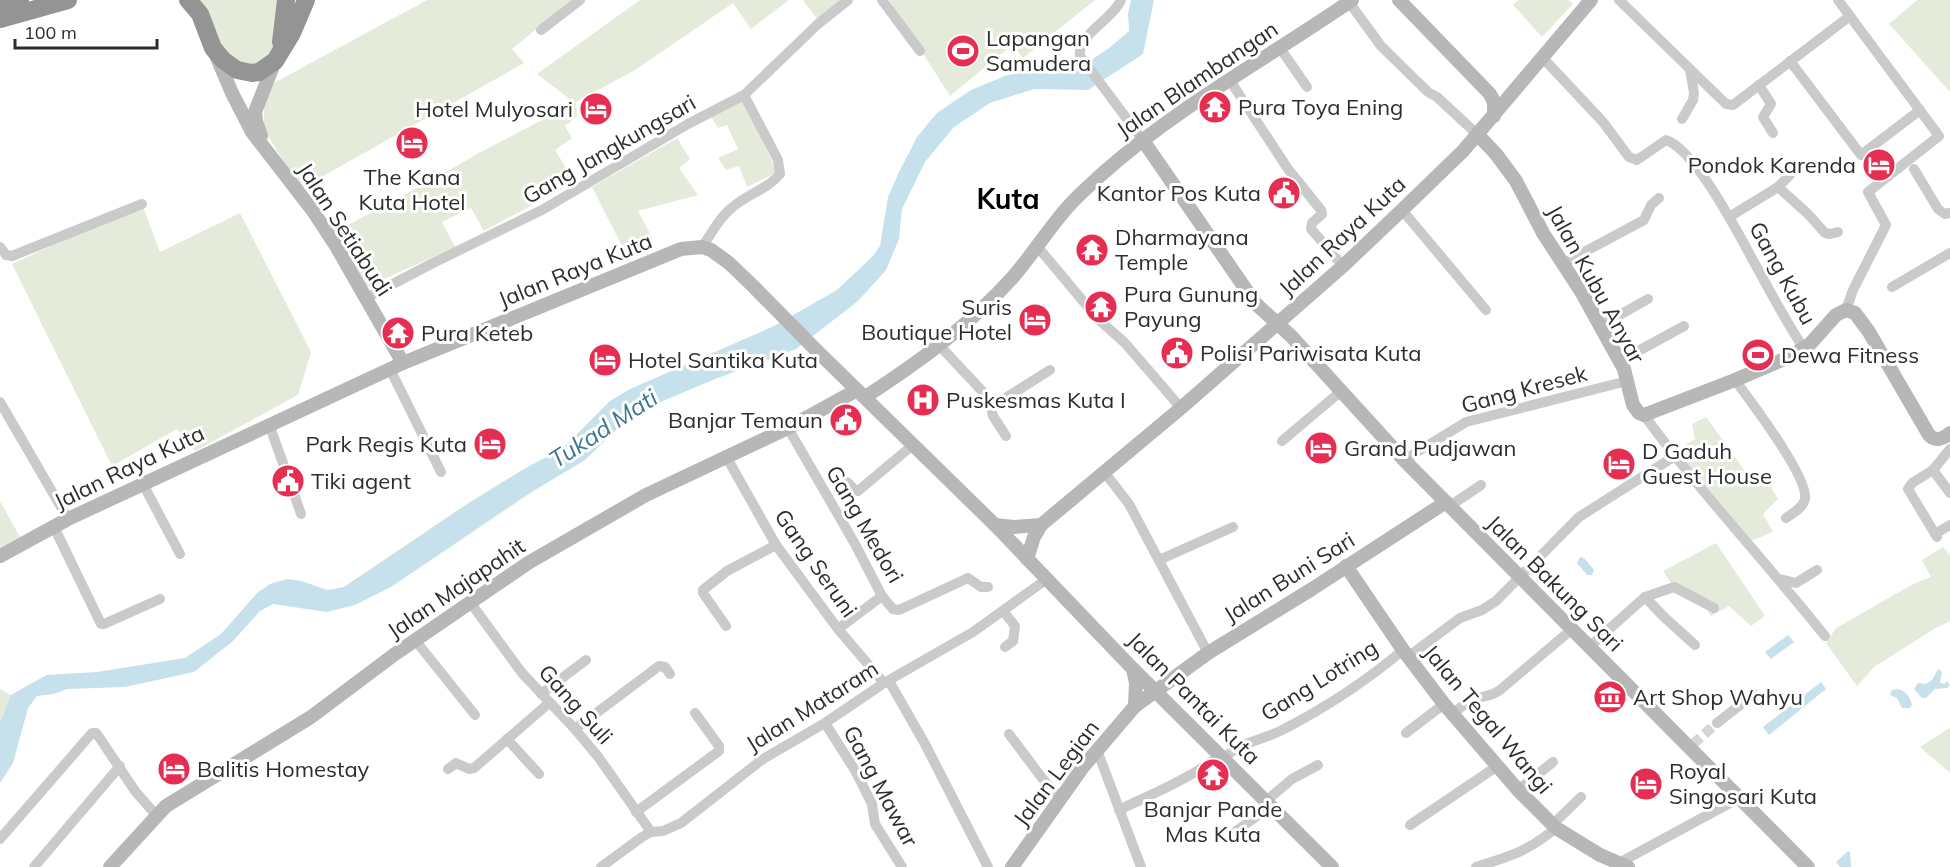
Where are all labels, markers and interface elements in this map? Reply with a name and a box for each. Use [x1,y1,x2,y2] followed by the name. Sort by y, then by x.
[15,12,158,50] scale bar
[1111,15,1283,143] street label: Jalan Blambangan
[24,21,77,44] text: 100 m
[986,24,1091,77] place label: Lapangan Samudera
[945,33,981,69] sports icon: Lapangan Samudera
[517,88,701,210] street label: Gang Jangkungsari
[1197,89,1233,125] temple icon: Pura Toya Ening
[578,91,614,127] hotel icon: Hotel Mulyosari
[1238,93,1403,121] place label: Pura Toya Ening
[415,95,573,123] place label: Hotel Mulyosari
[394,125,430,161] hotel icon: The Kana Kuta Hotel
[1861,147,1897,183] hotel icon: Pondok Karenda
[1688,151,1856,179] place label: Pondok Karenda
[291,157,399,301] street label: Jalan Setiabudi
[358,163,466,216] place label: The Kana Kuta Hotel
[1273,170,1411,302] street label: Jalan Raya Kuta
[1266,175,1302,211] public building icon: Kantor Pos Kuta
[1097,179,1261,207] place label: Kantor Pos Kuta
[976,181,1040,216] district label: Kuta
[1541,200,1651,368] street label: Jalan Kubu Anyar
[1743,217,1823,329] street label: Gang Kubu
[1115,223,1249,276] place label: Dharmayana Temple
[494,226,656,314] street label: Jalan Raya Kuta
[1074,232,1110,268] temple icon: Dharmayana Temple
[1124,280,1258,333] place label: Pura Gunung Payung
[1083,289,1119,325] temple icon: Pura Gunung Payung
[861,293,1012,346] place label: Suris Boutique Hotel
[1017,302,1053,338] hotel icon: Suris Boutique Hotel
[380,315,416,351] temple icon: Pura Keteb
[421,319,533,347] place label: Pura Keteb
[1159,335,1195,371] public building icon: Polisi Pariwisata Kuta
[1740,337,1776,373] sports icon: Dewa Fitness
[1200,339,1421,367] place label: Polisi Pariwisata Kuta
[1781,341,1919,369] place label: Dewa Fitness
[587,342,623,378] hotel icon: Hotel Santika Kuta
[628,346,818,374] place label: Hotel Santika Kuta
[1458,359,1591,419] street label: Gang Kresek
[543,382,663,474] water label: Tukad Mati
[905,382,941,418] hospital icon: Puskesmas Kuta I
[946,386,1126,414] place label: Puskesmas Kuta I
[828,402,864,438] public building icon: Banjar Temaun
[668,406,823,434] place label: Banjar Temaun
[49,419,209,515] street label: Jalan Raya Kuta
[472,426,508,462] hotel icon: Park Regis Kuta
[306,430,467,458] place label: Park Regis Kuta
[1303,430,1339,466] hotel icon: Grand Pudjawan
[1344,434,1516,462] place label: Grand Pudjawan
[1642,437,1772,490] place label: D Gaduh Guest House
[1601,446,1637,482] hotel icon: D Gaduh Guest House
[820,460,910,588] street label: Gang Medori
[270,463,306,499] public building icon: Tiki agent
[311,467,411,495] place label: Tiki agent
[768,503,864,623] street label: Gang Seruni
[1481,509,1629,657] street label: Jalan Bakung Sari
[1218,526,1360,628] street label: Jalan Buni Sari
[382,531,531,644] street label: Jalan Majapahit
[1122,626,1266,770] street label: Jalan Pantai Kuta
[1255,633,1383,727] street label: Gang Lotring
[1417,639,1559,799] street label: Jalan Tegal Wangi
[741,654,883,758] street label: Jalan Mataram
[533,658,619,750] street label: Gang Suli
[1592,679,1628,715] museum icon: Art Shop Wahyu
[1633,683,1803,711] place label: Art Shop Wahyu
[1007,714,1105,832] street label: Jalan Legian
[837,721,925,851] street label: Gang Mawar
[156,751,192,787] hotel icon: Balitis Homestay
[197,755,370,783] place label: Balitis Homestay
[1195,757,1231,793] temple icon: Banjar Pande Mas Kuta
[1669,757,1817,810] place label: Royal Singosari Kuta
[1628,766,1664,802] hotel icon: Royal Singosari Kuta
[1144,795,1282,848] place label: Banjar Pande Mas Kuta

